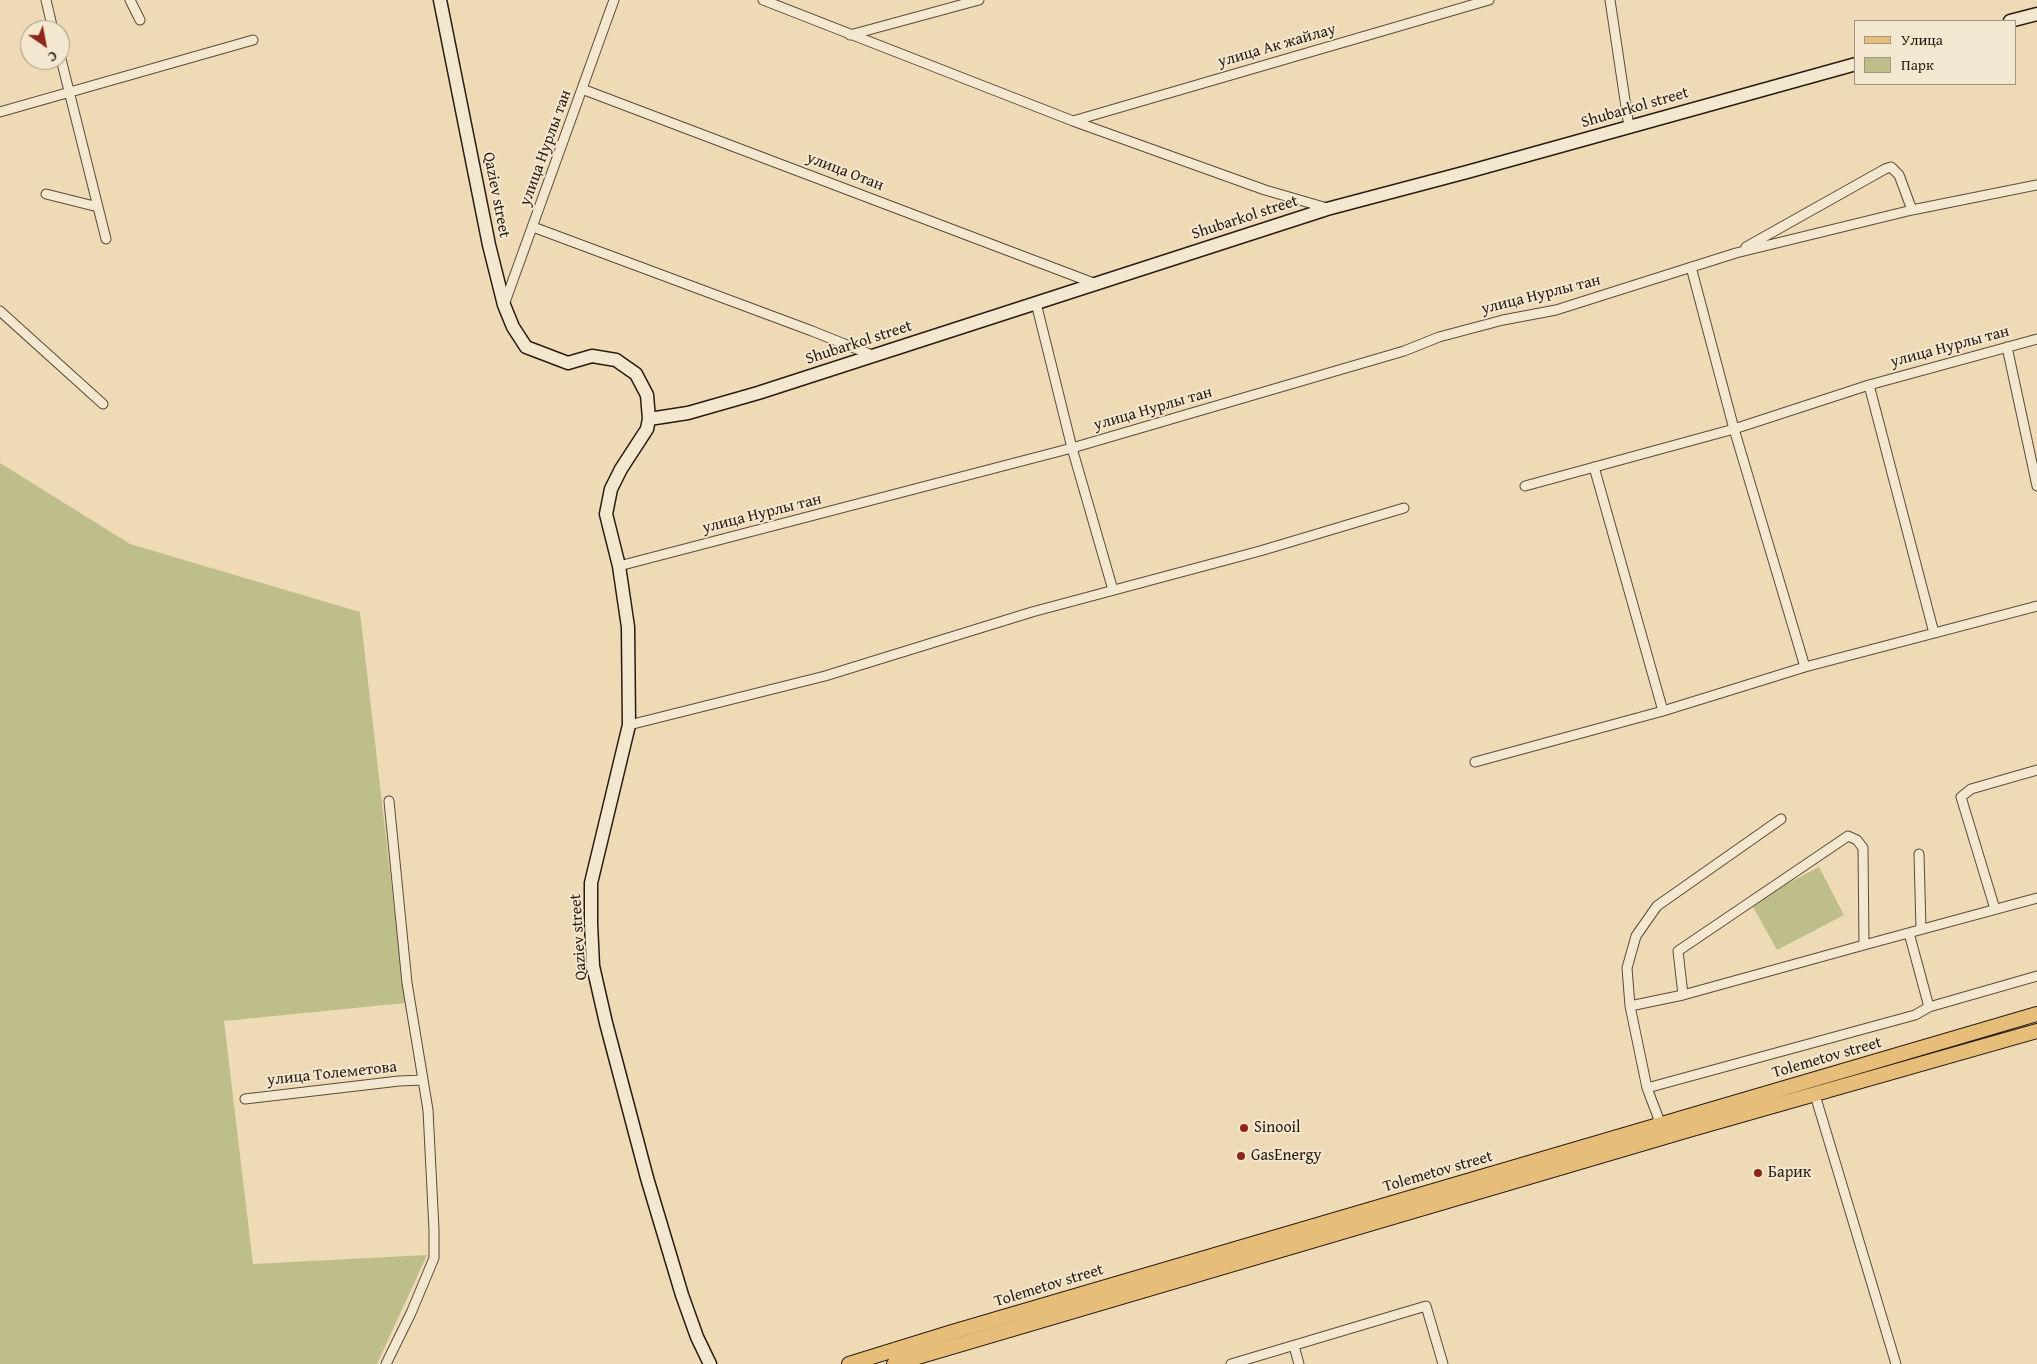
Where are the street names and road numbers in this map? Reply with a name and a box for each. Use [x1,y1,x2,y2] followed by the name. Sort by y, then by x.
[1216,20,1338,72] street label: улица Ак жайлау
[1579,83,1691,133] street label: Shubarkol street
[516,87,576,209] street label: улица Нурлы тан
[804,149,886,195] street label: улица Отан
[478,151,514,239] street label: Qaziev street
[1189,192,1301,244] street label: Shubarkol street
[1479,271,1603,319] street label: улица Нурлы тан
[803,317,915,369] street label: Shubarkol street
[1888,322,2012,372] street label: улица Нурлы тан
[1092,383,1214,435] street label: улица Нурлы тан
[700,490,824,538] street label: улица Нурлы тан
[566,893,592,981] street label: Qaziev street
[1770,1033,1884,1083] street label: Tolemetov street
[266,1058,398,1090] street label: улица Толеметова
[1381,1147,1495,1197] street label: Tolemetov street
[992,1260,1106,1312] street label: Tolemetov street

